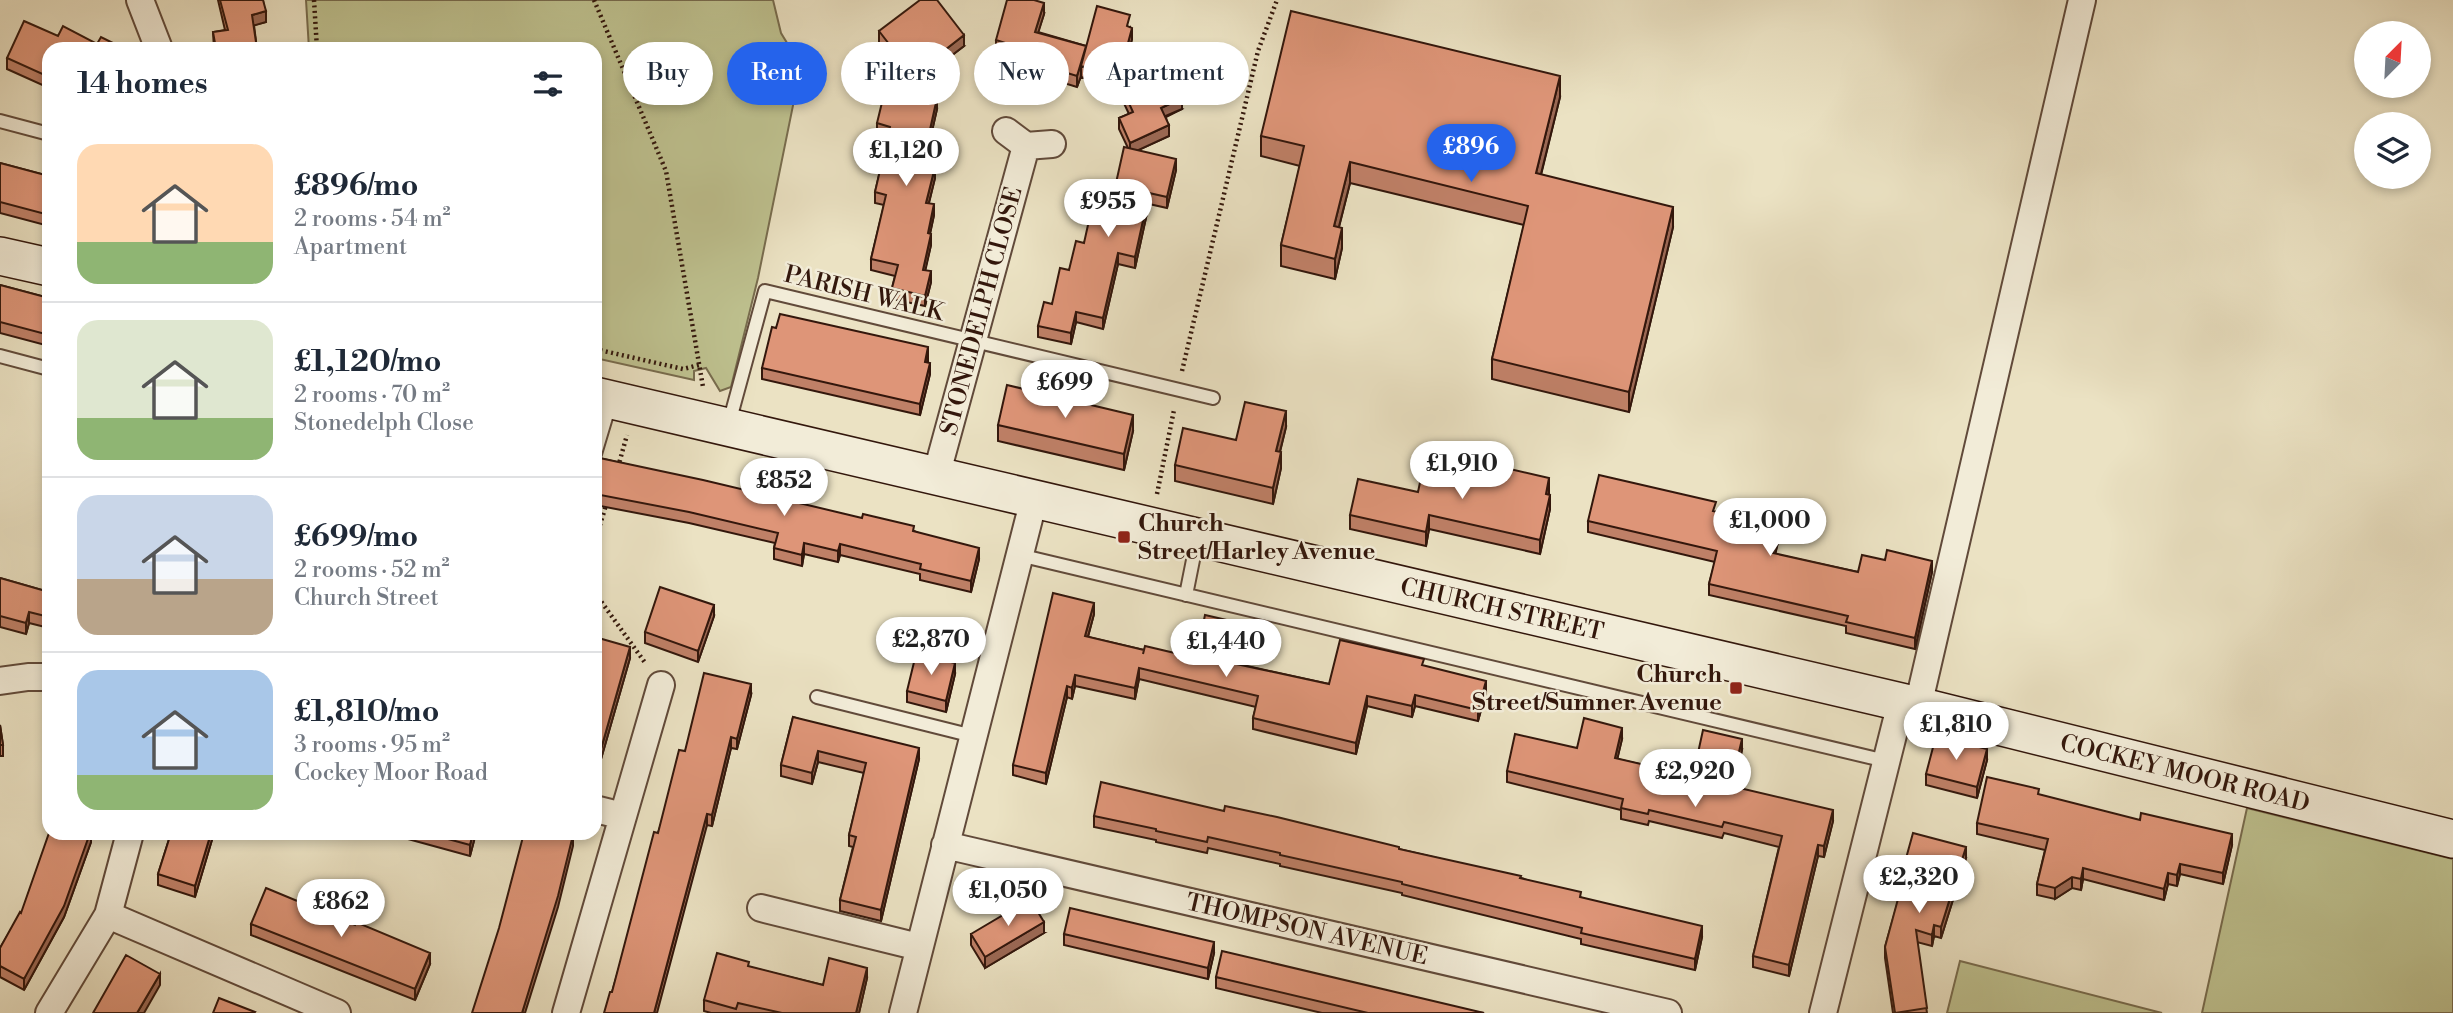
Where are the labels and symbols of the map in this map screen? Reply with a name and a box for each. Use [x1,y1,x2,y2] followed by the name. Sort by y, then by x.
[2354,21,2431,98] north arrow
[1430,124,1512,184] pin: £896
[849,128,963,188] pin: £1,120
[1067,180,1149,239] pin: £955
[934,184,1030,439] street label: STONEDELPH CLOSE
[781,260,948,329] street label: PARISH WALK
[1024,360,1106,420] pin: £699
[1405,442,1519,501] pin: £1,910
[743,458,825,518] pin: £852
[1713,498,1827,558] pin: £1,000
[1138,509,1375,567] place label: Church Street/Harley Avenue
[1116,529,1132,545] marker: Church Street/Harley Avenue
[1397,572,1606,648] street label: CHURCH STREET
[874,618,988,677] pin: £2,870
[1169,620,1283,679] pin: £1,440
[1472,660,1722,718] place label: Church Street/Sumner Avenue
[1728,680,1744,696] marker: Church Street/Sumner Avenue
[1899,702,2013,762] pin: £1,810
[2057,728,2313,819] street label: COCKEY MOOR ROAD
[1638,750,1752,809] pin: £2,920
[1862,856,1976,915] pin: £2,320
[951,869,1065,928] pin: £1,050
[300,880,382,939] pin: £862
[1183,888,1431,972] street label: THOMPSON AVENUE

